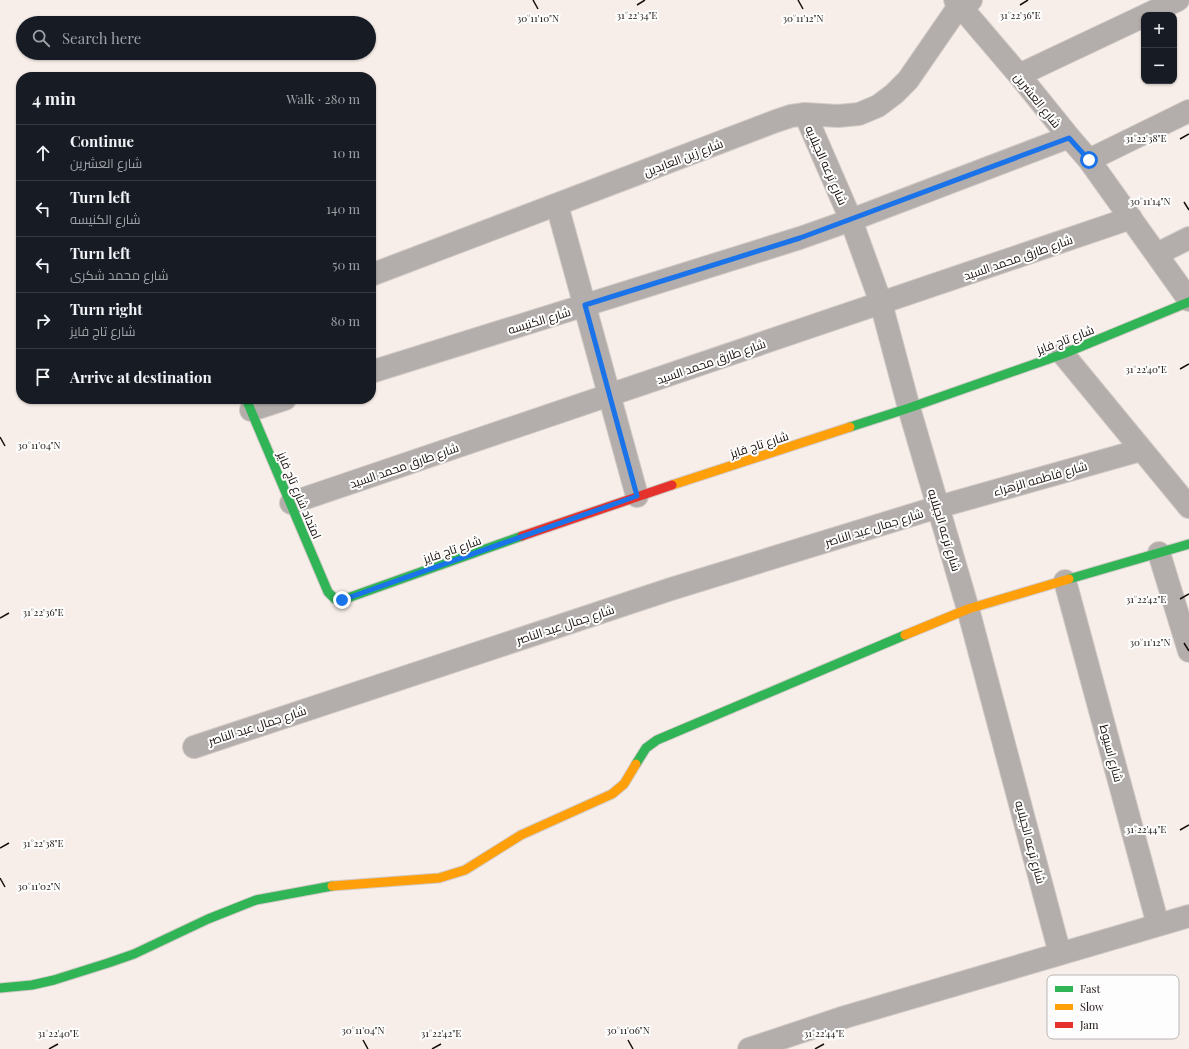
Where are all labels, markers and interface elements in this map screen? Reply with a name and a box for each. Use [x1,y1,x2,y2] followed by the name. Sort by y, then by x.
[617,8,657,22] text: 31°22'34"E
[999,8,1041,22] text: 31°22'36"E
[517,11,559,25] text: 30°11'10"N
[782,11,824,25] text: 30°11'12"N
[1141,12,1177,84] map controls
[1141,12,1177,48] button: +
[16,16,376,60] search box
[30,27,52,49] icon: search
[62,28,141,48] text: Search here
[1141,48,1177,84] button: −
[1010,69,1065,132] street label: شارع العشرين
[32,87,76,109] text: 4 min
[286,90,360,107] text: Walk · 280 m
[801,123,852,208] street label: شارع ترعه الجبلايه
[70,131,134,151] text: Continue
[1125,131,1167,145] text: 31°22'38"E
[641,134,725,180] street label: شارع زين العابدين
[32,142,54,164] icon: ahead
[333,144,360,161] text: 10 m
[1080,151,1098,169] route start
[70,154,142,171] text: شارع العشرين
[70,187,131,207] text: Turn left
[1129,194,1171,208] text: 30°11'14"N
[32,198,54,220] icon: left
[326,200,360,217] text: 140 m
[70,210,140,227] text: شارع الكنيسه
[961,231,1075,284] street label: شارع طارق محمد السيد
[70,243,131,263] text: Turn left
[32,254,54,276] icon: left
[332,256,360,273] text: 50 m
[70,266,168,283] text: شارع محمد شكرى
[70,299,143,319] text: Turn right
[506,303,573,338] street label: شارع الكنيسه
[32,310,54,332] icon: right
[331,312,360,329] text: 80 m
[1033,321,1097,359] street label: شارع تاج فايز
[70,322,136,339] text: شارع تاج فايز
[654,335,768,388] street label: شارع طارق محمد السيد
[1125,362,1167,376] text: 31°22'40"E
[32,366,54,388] icon: arrive
[70,367,212,387] text: Arrive at destination
[727,427,791,462] street label: شارع تاج فايز
[17,438,61,452] text: 30°11'04"N
[347,439,461,492] street label: شارع طارق محمد السيد
[273,448,326,542] street label: امتداد شارع تاج فايز
[991,457,1089,500] street label: شارع فاطمه الزهراء
[924,487,965,574] street label: شارع ترعه الجبلايه
[822,504,926,551] street label: شارع جمال عبد الناصر
[420,532,484,568] street label: شارع تاج فايز
[333,591,351,609] route end
[1126,592,1166,606] text: 31°22'42"E
[513,601,616,649] street label: شارع جمال عبد الناصر
[22,605,64,619] text: 31°22'36"E
[1129,635,1171,649] text: 30°11'12"N
[205,702,308,750] street label: شارع جمال عبد الناصر
[1096,722,1127,784] street label: شارع اسيوط
[1011,799,1050,886] street label: شارع ترعه الجبلايه
[1126,822,1166,836] text: 31°22'44"E
[22,836,64,850] text: 31°22'38"E
[17,879,61,893] text: 30°11'02"N
[1047,975,1179,1039] legend
[1080,981,1100,996] text: Fast
[1080,999,1104,1014] text: Slow
[1079,1017,1099,1032] text: Jam
[341,1023,385,1037] text: 30°11'04"N
[606,1023,650,1037] text: 30°11'06"N
[37,1026,79,1040] text: 31°22'40"E
[421,1026,461,1040] text: 31°22'42"E
[804,1026,844,1040] text: 31°22'44"E

